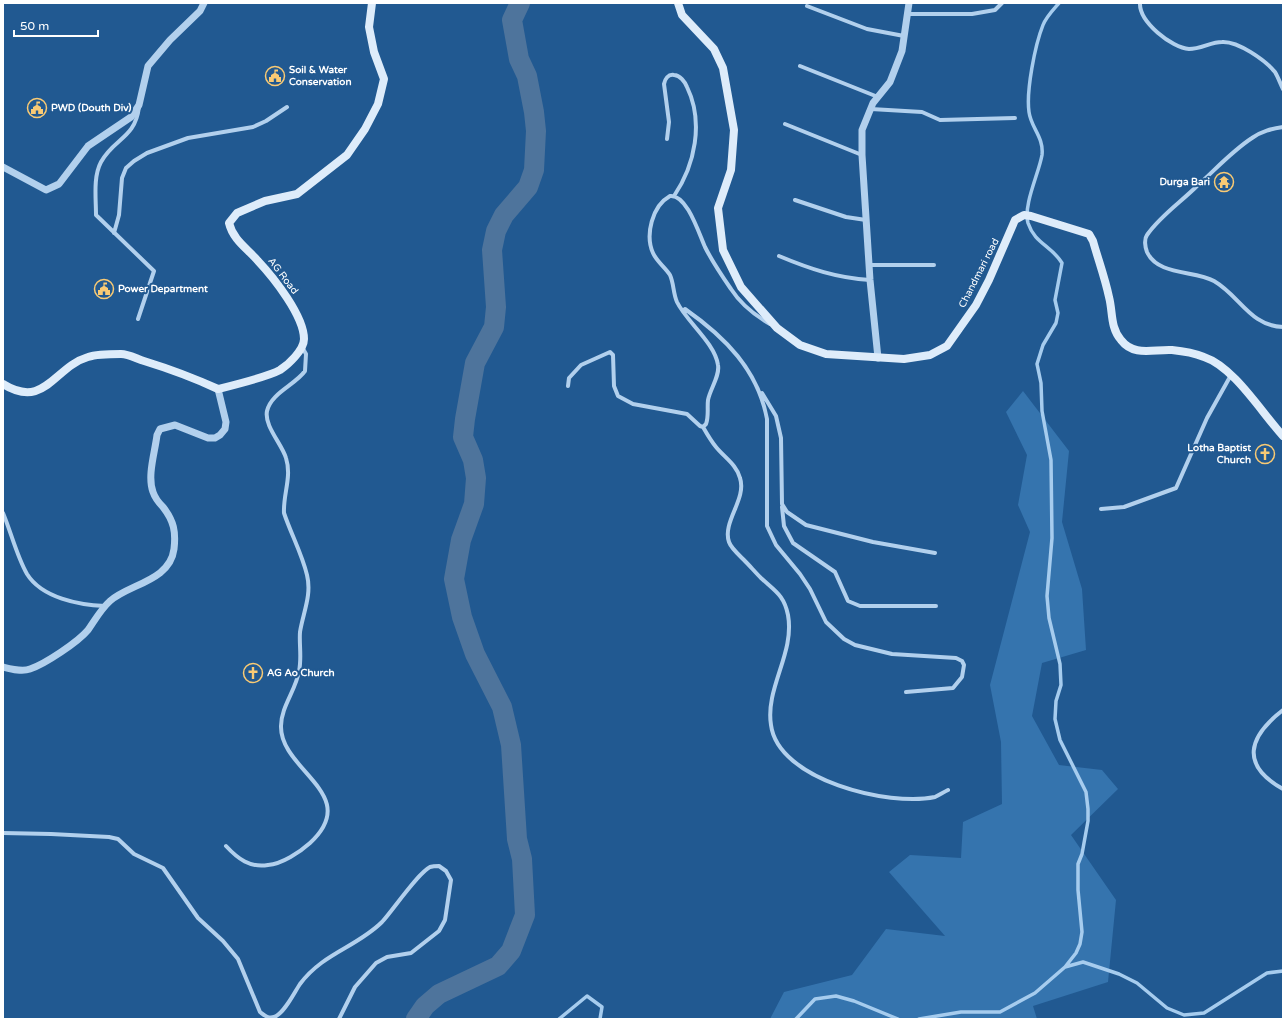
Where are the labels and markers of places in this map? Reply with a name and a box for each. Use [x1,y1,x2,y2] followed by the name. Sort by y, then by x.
[289,64,351,88] place label: Soil & Water Conservation
[264,65,286,87] public building icon: Soil & Water Conservation
[26,97,48,119] public building icon: PWD (Douth Div)
[51,102,131,114] place label: PWD (Douth Div)
[1213,171,1235,193] temple icon: Durga Bari
[1159,176,1211,188] place label: Durga Bari
[93,278,115,300] public building icon: Power Department
[118,283,208,295] place label: Power Department
[1187,442,1251,466] place label: Lotha Baptist Church
[1254,443,1276,465] church icon: Lotha Baptist Church
[242,662,264,684] church icon: AG Ao Church
[267,667,335,679] place label: AG Ao Church

